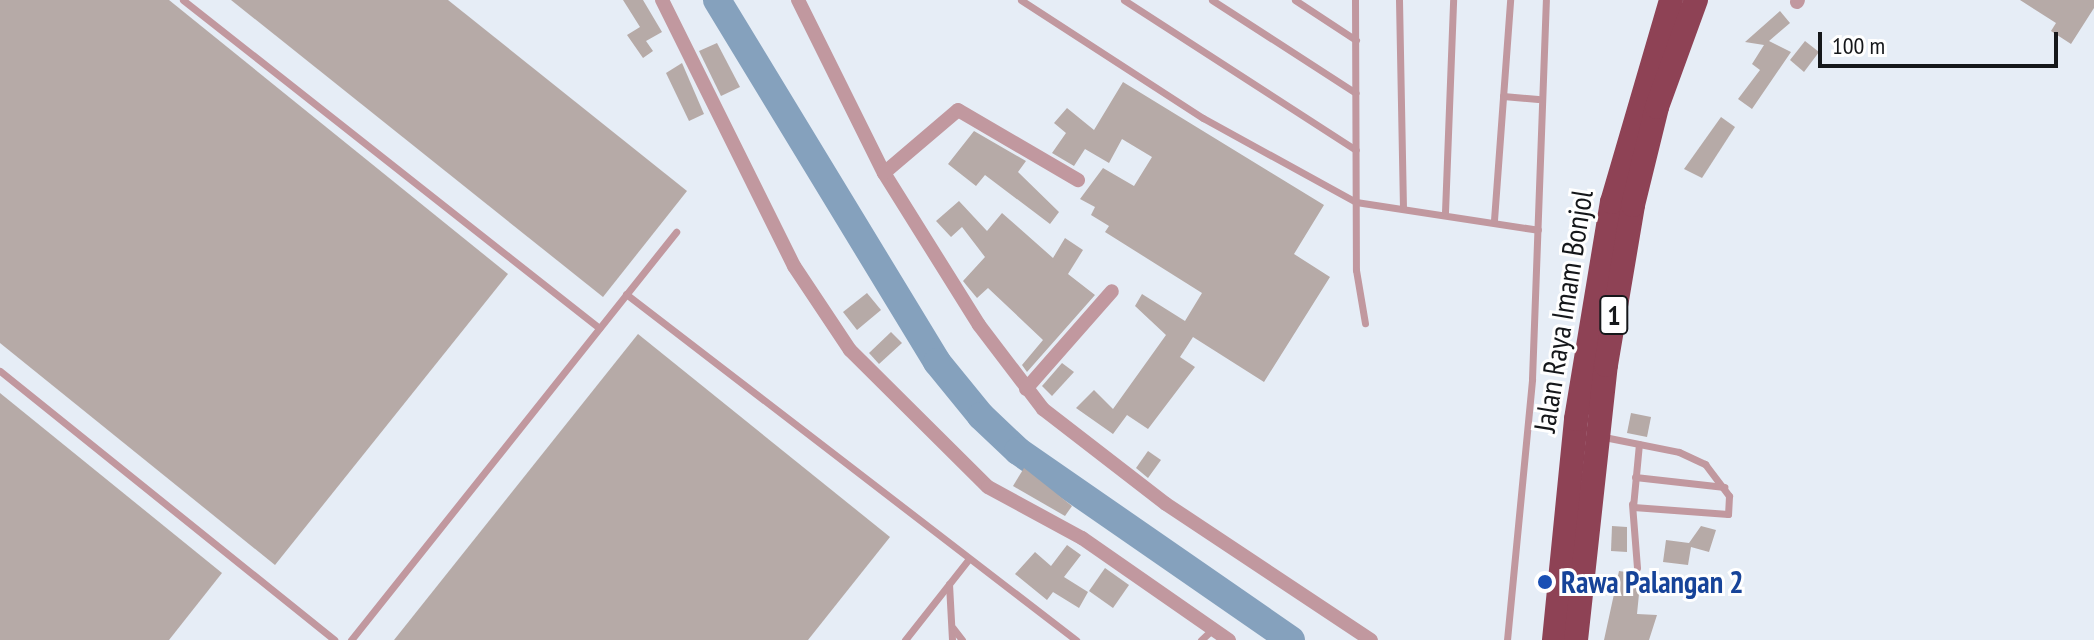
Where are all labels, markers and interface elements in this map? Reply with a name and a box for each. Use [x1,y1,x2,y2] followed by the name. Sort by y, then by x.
[1822,16,2062,66] scale bar
[1832,30,1885,61] text: 100 m
[1526,187,1600,435] street label: Jalan Raya Imam Bonjol
[1598,291,1630,339] road number: 1
[1561,564,1744,600] place label: Rawa Palangan 2
[1536,573,1554,591] marker: Rawa Palangan 2

